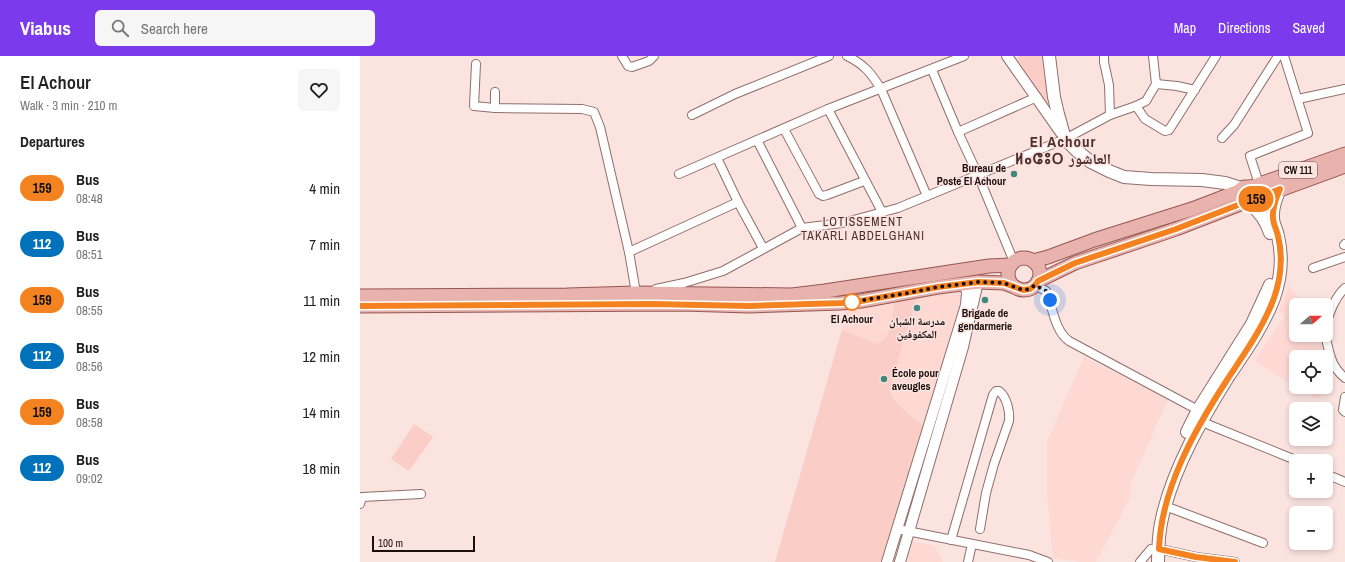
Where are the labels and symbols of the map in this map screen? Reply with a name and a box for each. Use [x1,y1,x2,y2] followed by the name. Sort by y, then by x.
[1015,131,1111,169] district label: El Achour ⵍⴰⵛⵓⵔ العاشور
[937,161,1006,188] place label: Bureau de Poste El Achour
[1279,162,1317,178] road number: CW 111
[1009,169,1019,179] marker: Bureau de Poste El Achour
[1233,186,1279,212] line badge: 159
[801,214,925,244] district label: LOTISSEMENT TAKARLI ABDELGHANI
[1040,290,1060,310] your location
[843,293,861,311] marker: El Achour
[980,295,990,305] marker: Brigade de gendarmerie
[1289,298,1333,342] north arrow
[912,303,922,313] marker: مدرسة الشبان المكفوفين
[958,306,1012,333] place label: Brigade de gendarmerie
[831,312,874,326] place label: El Achour
[889,314,945,342] place label: مدرسة الشبان المكفوفين
[892,366,939,393] place label: École pour aveugles
[879,374,889,384] marker: École pour aveugles
[372,534,475,553] scale bar

